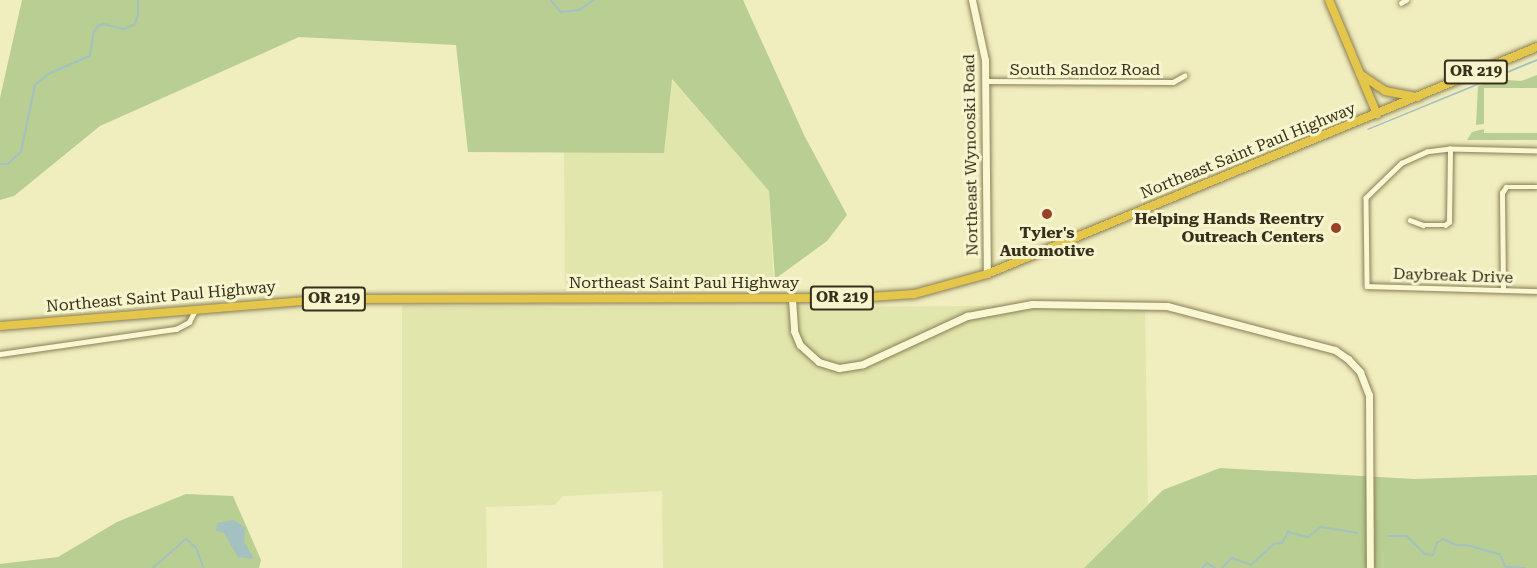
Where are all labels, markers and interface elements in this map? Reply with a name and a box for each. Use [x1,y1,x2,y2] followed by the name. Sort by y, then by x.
[960,54,982,256] street label: Northeast Wynooski Road
[1010,60,1160,80] street label: South Sandoz Road
[1443,60,1509,84] road number: OR 219
[1138,99,1358,203] street label: Northeast Saint Paul Highway
[1040,207,1054,221] marker: Tyler's Automotive
[1135,209,1324,247] place label: Helping Hands Reentry Outreach Centers
[1329,221,1343,235] marker: Helping Hands Reentry Outreach Centers
[1000,223,1094,261] place label: Tyler's Automotive
[1393,264,1513,288] street label: Daybreak Drive
[569,273,799,293] street label: Northeast Saint Paul Highway
[45,277,277,317] street label: Northeast Saint Paul Highway
[809,286,875,310] road number: OR 219
[301,287,367,311] road number: OR 219

